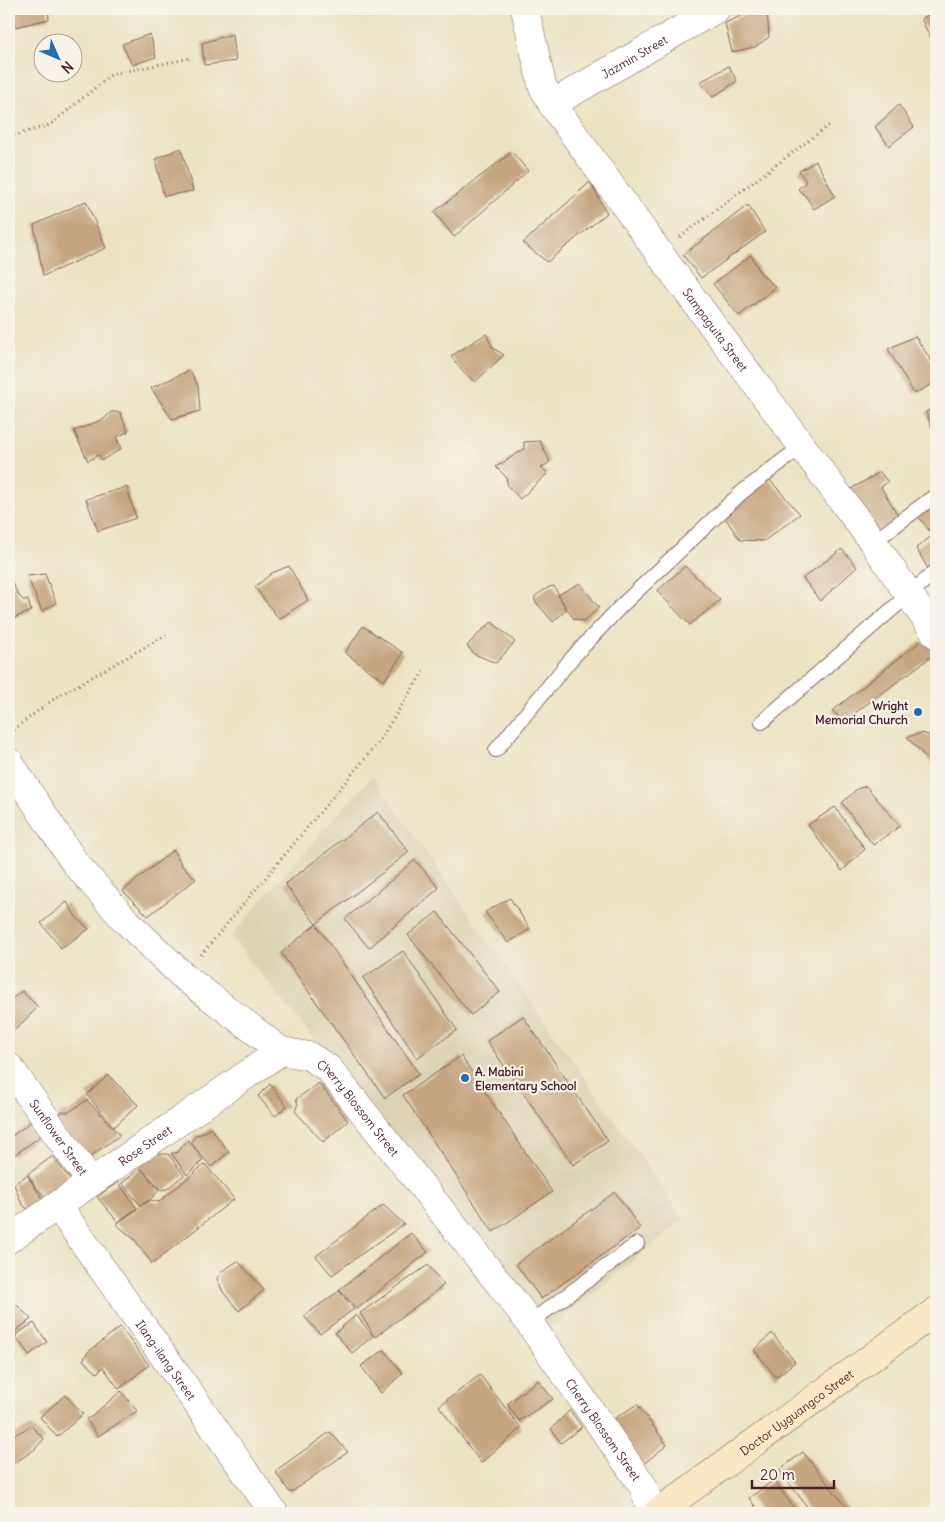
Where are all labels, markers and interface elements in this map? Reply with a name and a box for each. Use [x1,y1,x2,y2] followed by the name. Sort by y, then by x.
[599,31,670,81] street label: Jazmin Street
[32,32,82,82] north arrow
[57,57,77,77] text: N
[680,285,751,374] street label: Sampaguita Street
[815,698,909,727] place label: Wright Memorial Church
[912,706,924,718] marker: Wright Memorial Church
[314,1056,403,1159] street label: Cherry Blossom Street
[475,1064,577,1094] place label: A. Mabini Elementary School
[459,1072,471,1084] marker: A. Mabini Elementary School
[27,1096,91,1178] street label: Sunflower Street
[115,1122,174,1169] street label: Rose Street
[133,1317,199,1403] street label: Ilang-ilang Street
[737,1366,856,1458] street label: Doctor Uyguangco Street
[563,1375,644,1483] street label: Cherry Blossom Street
[752,1457,835,1489] scale bar
[760,1465,795,1484] text: 20 m

